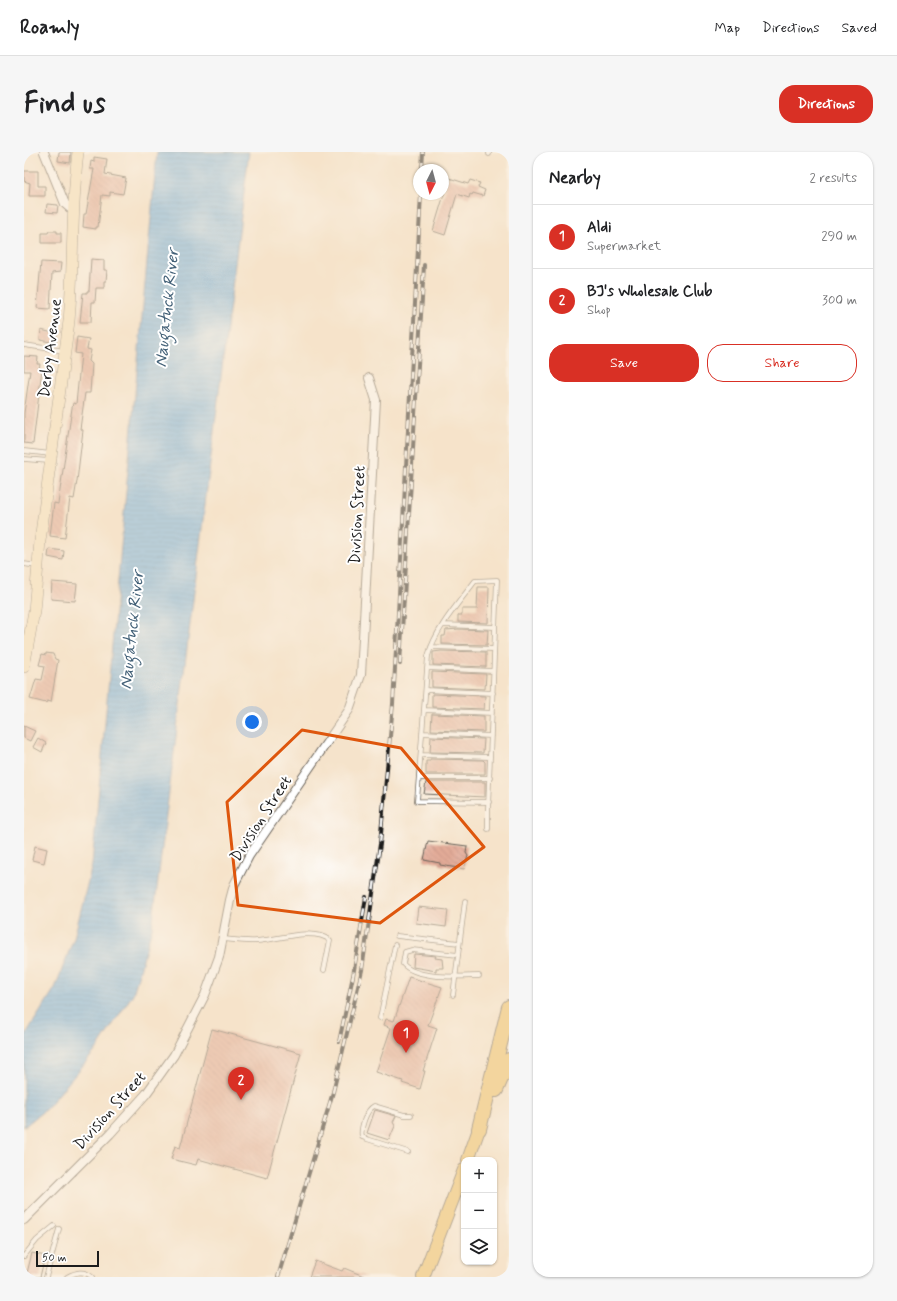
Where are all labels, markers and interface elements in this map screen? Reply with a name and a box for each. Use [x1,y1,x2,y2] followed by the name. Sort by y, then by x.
[20,15,79,40] text: Roamly
[714,19,740,37] text: Map
[762,19,820,37] text: Directions
[842,19,877,37] text: Saved
[779,85,873,123] button: Directions
[24,86,105,123] text: Find us
[413,164,449,200] north arrow
[549,167,601,189] text: Nearby
[810,170,857,187] text: 2 results
[587,218,612,238] text: Aldi
[559,228,565,245] text: 1
[821,228,857,245] text: 290 m
[587,238,661,255] text: Supermarket
[150,245,186,369] water label: Naugatuck River
[587,282,712,302] text: BJ's Wholesale Club
[559,292,565,309] text: 2
[822,292,857,309] text: 300 m
[34,297,67,399] street label: Derby Avenue
[587,302,611,319] text: Shop
[549,344,699,382] button: Save
[707,344,857,382] button: Share
[344,465,371,565] street label: Division Street
[115,567,151,691] water label: Naugatuck River
[242,712,262,732] your location
[226,772,297,866] street label: Division Street
[393,1020,419,1053] pin: 1
[69,1067,151,1155] street label: Division Street
[228,1067,254,1100] pin: 2
[461,1157,497,1265] map controls
[461,1157,497,1193] button: +
[461,1193,497,1229] button: −
[461,1229,497,1265] button: layers
[36,1249,99,1268] scale bar
[42,1251,67,1265] text: 50 m

